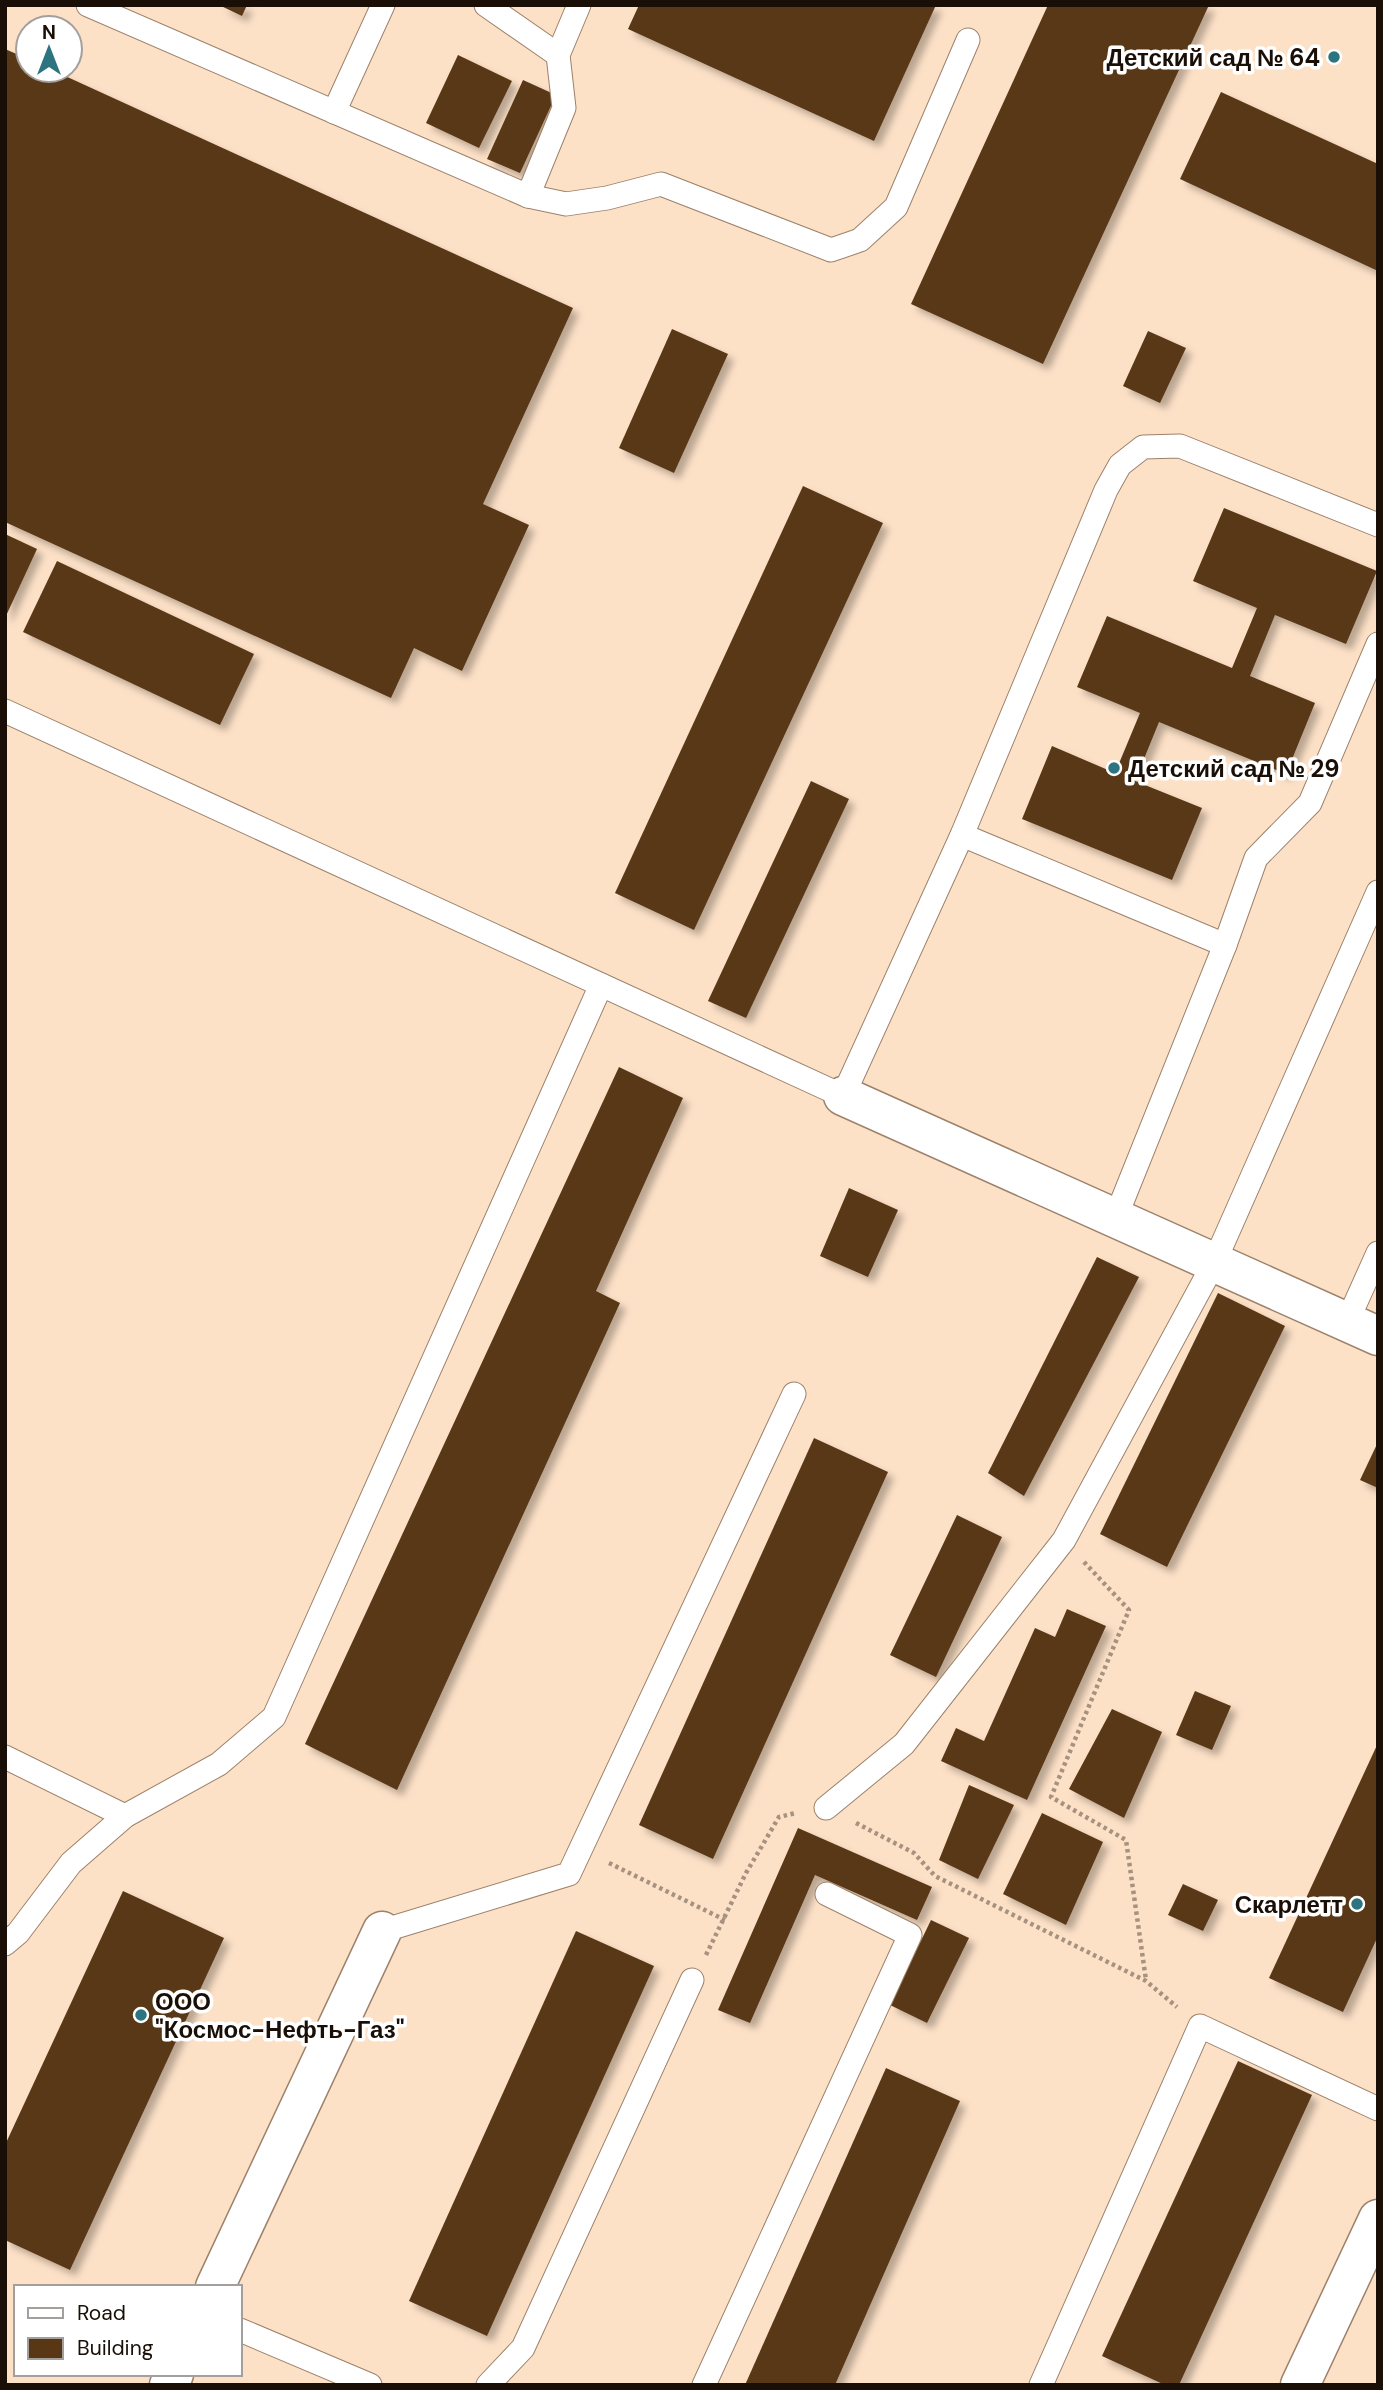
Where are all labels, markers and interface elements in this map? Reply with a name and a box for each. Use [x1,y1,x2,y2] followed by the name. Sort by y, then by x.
[14,14,84,84] north arrow
[42,20,56,45] text: N
[1107,42,1320,73] place label: Детский сад № 64
[1326,49,1342,65] marker: Детский сад № 64
[1128,753,1340,784] place label: Детский сад № 29
[1106,760,1122,776] marker: Детский сад № 29
[1235,1889,1343,1920] place label: Скарлетт
[1349,1896,1365,1912] marker: Скарлетт
[155,1986,404,2045] place label: ООО "Космос-Нефть-Газ"
[133,2007,149,2023] marker: ООО "Космос-Нефть-Газ"
[14,2285,242,2376] legend
[77,2299,126,2327] text: Road
[77,2334,154,2362] text: Building

